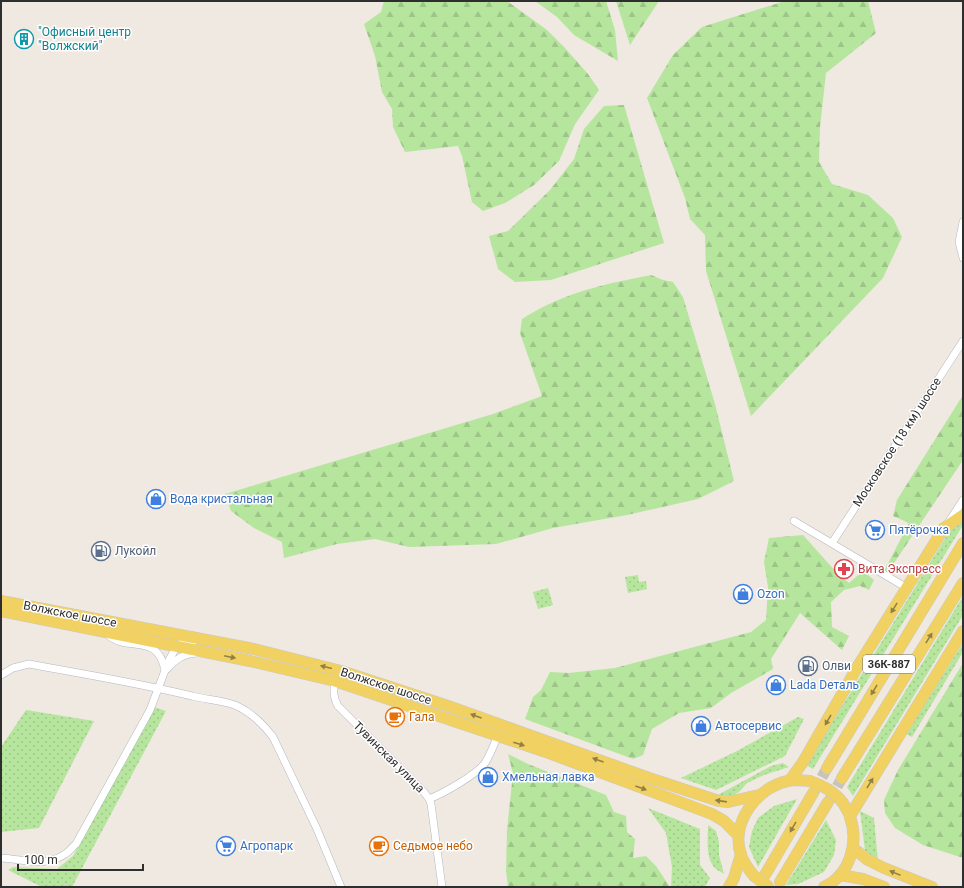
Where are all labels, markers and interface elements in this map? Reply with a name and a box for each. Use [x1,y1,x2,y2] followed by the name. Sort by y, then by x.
[38,25,131,53] place label: "Офисный центр "Волжский"
[13,28,35,50] building icon: "Офисный центр "Волжский"
[850,375,944,509] street label: Московское (18 км) шоссе
[145,488,167,510] shop icon: Вода кристальная
[170,492,273,506] place label: Вода кристальная
[864,519,886,541] supermarket icon: Пятёрочка
[889,523,949,537] place label: Пятёрочка
[90,540,112,562] fuel station icon: Лукойл
[115,544,156,558] place label: Лукойл
[833,558,855,580] pharmacy icon: Вита Экспресс
[858,562,941,576] place label: Вита Экспресс
[732,583,754,605] shop icon: Ozon
[757,587,785,601] place label: Ozon
[22,598,118,630] street label: Волжское шоссе
[890,603,898,613] one-way arrow
[925,633,933,643] one-way arrow
[224,654,237,660] one-way arrow
[797,655,819,677] fuel station icon: Олви
[863,655,915,673] road number: 36К-887
[822,659,851,673] place label: Олви
[319,664,332,670] one-way arrow
[339,665,433,707] street label: Волжское шоссе
[765,674,787,696] shop icon: Lada Dеталь
[790,678,859,692] place label: Lada Dеталь
[870,684,877,696] one-way arrow
[384,706,406,728] cafe icon: Гала
[409,710,434,724] place label: Гала
[469,713,481,719] one-way arrow
[824,714,831,726] one-way arrow
[690,715,712,737] shop icon: Автосервис
[350,718,428,796] street label: Тувинская улица
[715,719,781,733] place label: Автосервис
[514,741,526,747] one-way arrow
[592,757,604,763] one-way arrow
[477,766,499,788] shop icon: Хмельная лавка
[502,770,595,784] place label: Хмельная лавка
[867,777,874,789] one-way arrow
[636,785,648,791] one-way arrow
[715,798,727,804] one-way arrow
[790,821,797,833] one-way arrow
[215,835,237,857] supermarket icon: Агропарк
[368,835,390,857] cafe icon: Седьмое небо
[240,839,294,853] place label: Агропарк
[393,839,473,853] place label: Седьмое небо
[18,846,143,872] scale bar
[24,853,58,867] text: 100 m
[890,870,901,876] one-way arrow

